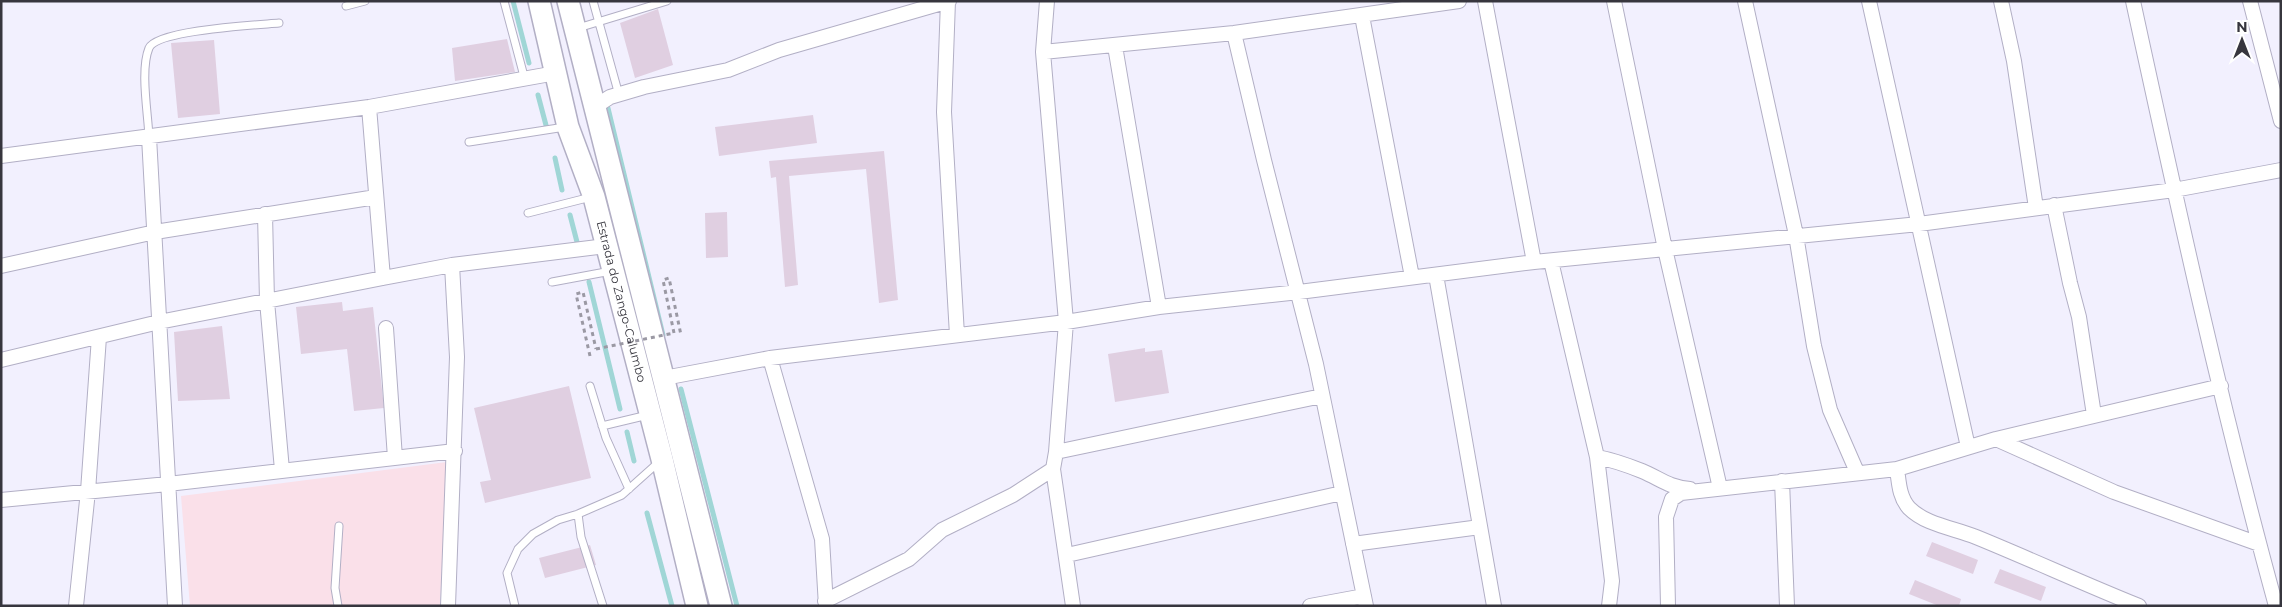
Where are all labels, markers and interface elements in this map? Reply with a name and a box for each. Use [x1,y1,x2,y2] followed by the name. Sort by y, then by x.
[2217,15,2267,65] north arrow
[2236,18,2248,36] text: N
[593,219,650,384] street label: Estrada do Zango-Calumbo

